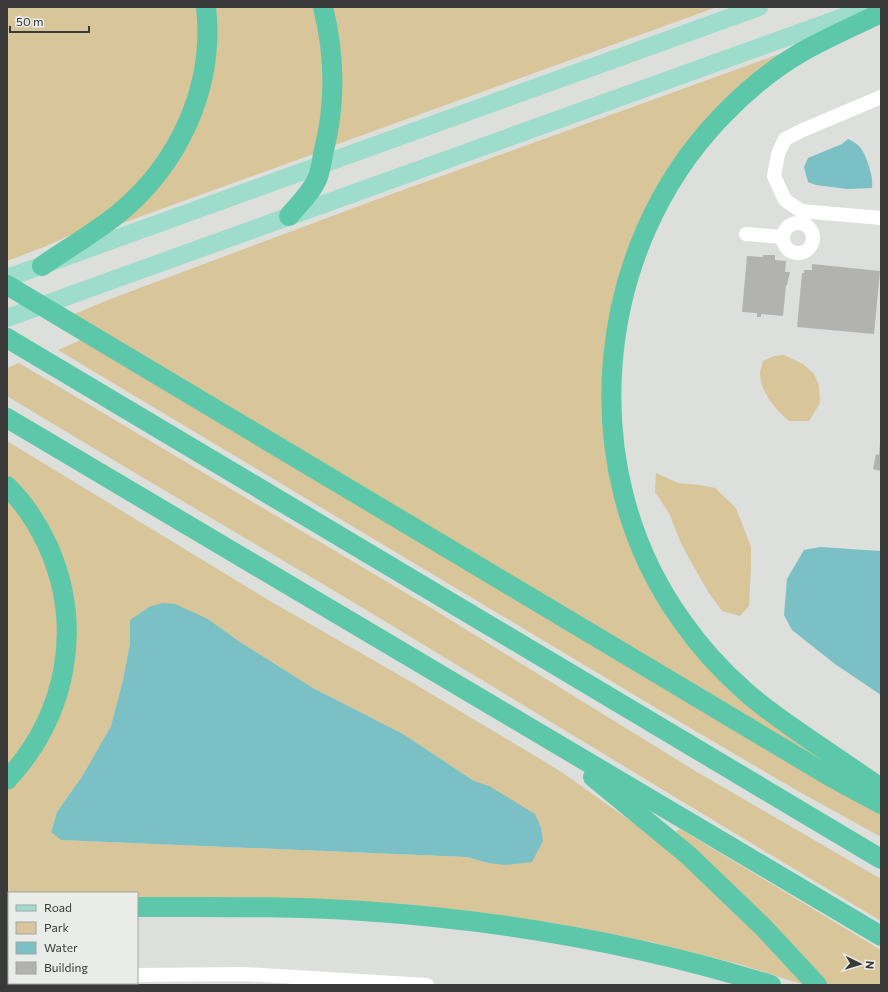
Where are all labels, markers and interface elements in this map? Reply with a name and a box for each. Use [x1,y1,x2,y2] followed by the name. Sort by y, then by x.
[10,8,89,34] scale bar
[16,14,44,28] text: 50 m
[8,892,138,984] legend
[44,900,72,914] text: Road
[44,920,70,934] text: Park
[44,940,78,954] text: Water
[840,944,880,984] north arrow
[44,960,88,974] text: Building
[864,960,877,970] text: N

